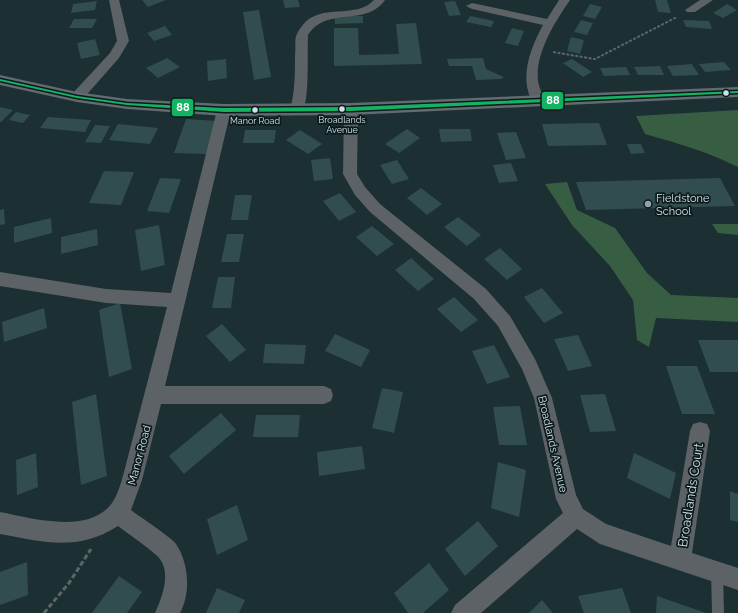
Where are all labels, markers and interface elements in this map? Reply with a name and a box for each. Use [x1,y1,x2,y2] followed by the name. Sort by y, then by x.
[721,88,731,98] unlabelled marker
[541,91,564,110] line badge: 88
[546,94,560,107] text: 88
[171,98,194,117] line badge: 88
[176,101,190,114] text: 88
[337,104,347,114] marker: Broadlands Avenue
[250,105,260,115] marker: Manor Road
[318,115,366,135] place label: Broadlands Avenue
[230,116,280,126] place label: Manor Road
[656,192,710,218] place label: Fieldstone School
[643,199,653,209] marker: Fieldstone School
[535,394,570,494] street label: Broadlands Avenue
[125,424,154,486] street label: Manor Road
[675,441,706,548] street label: Broadlands Court

